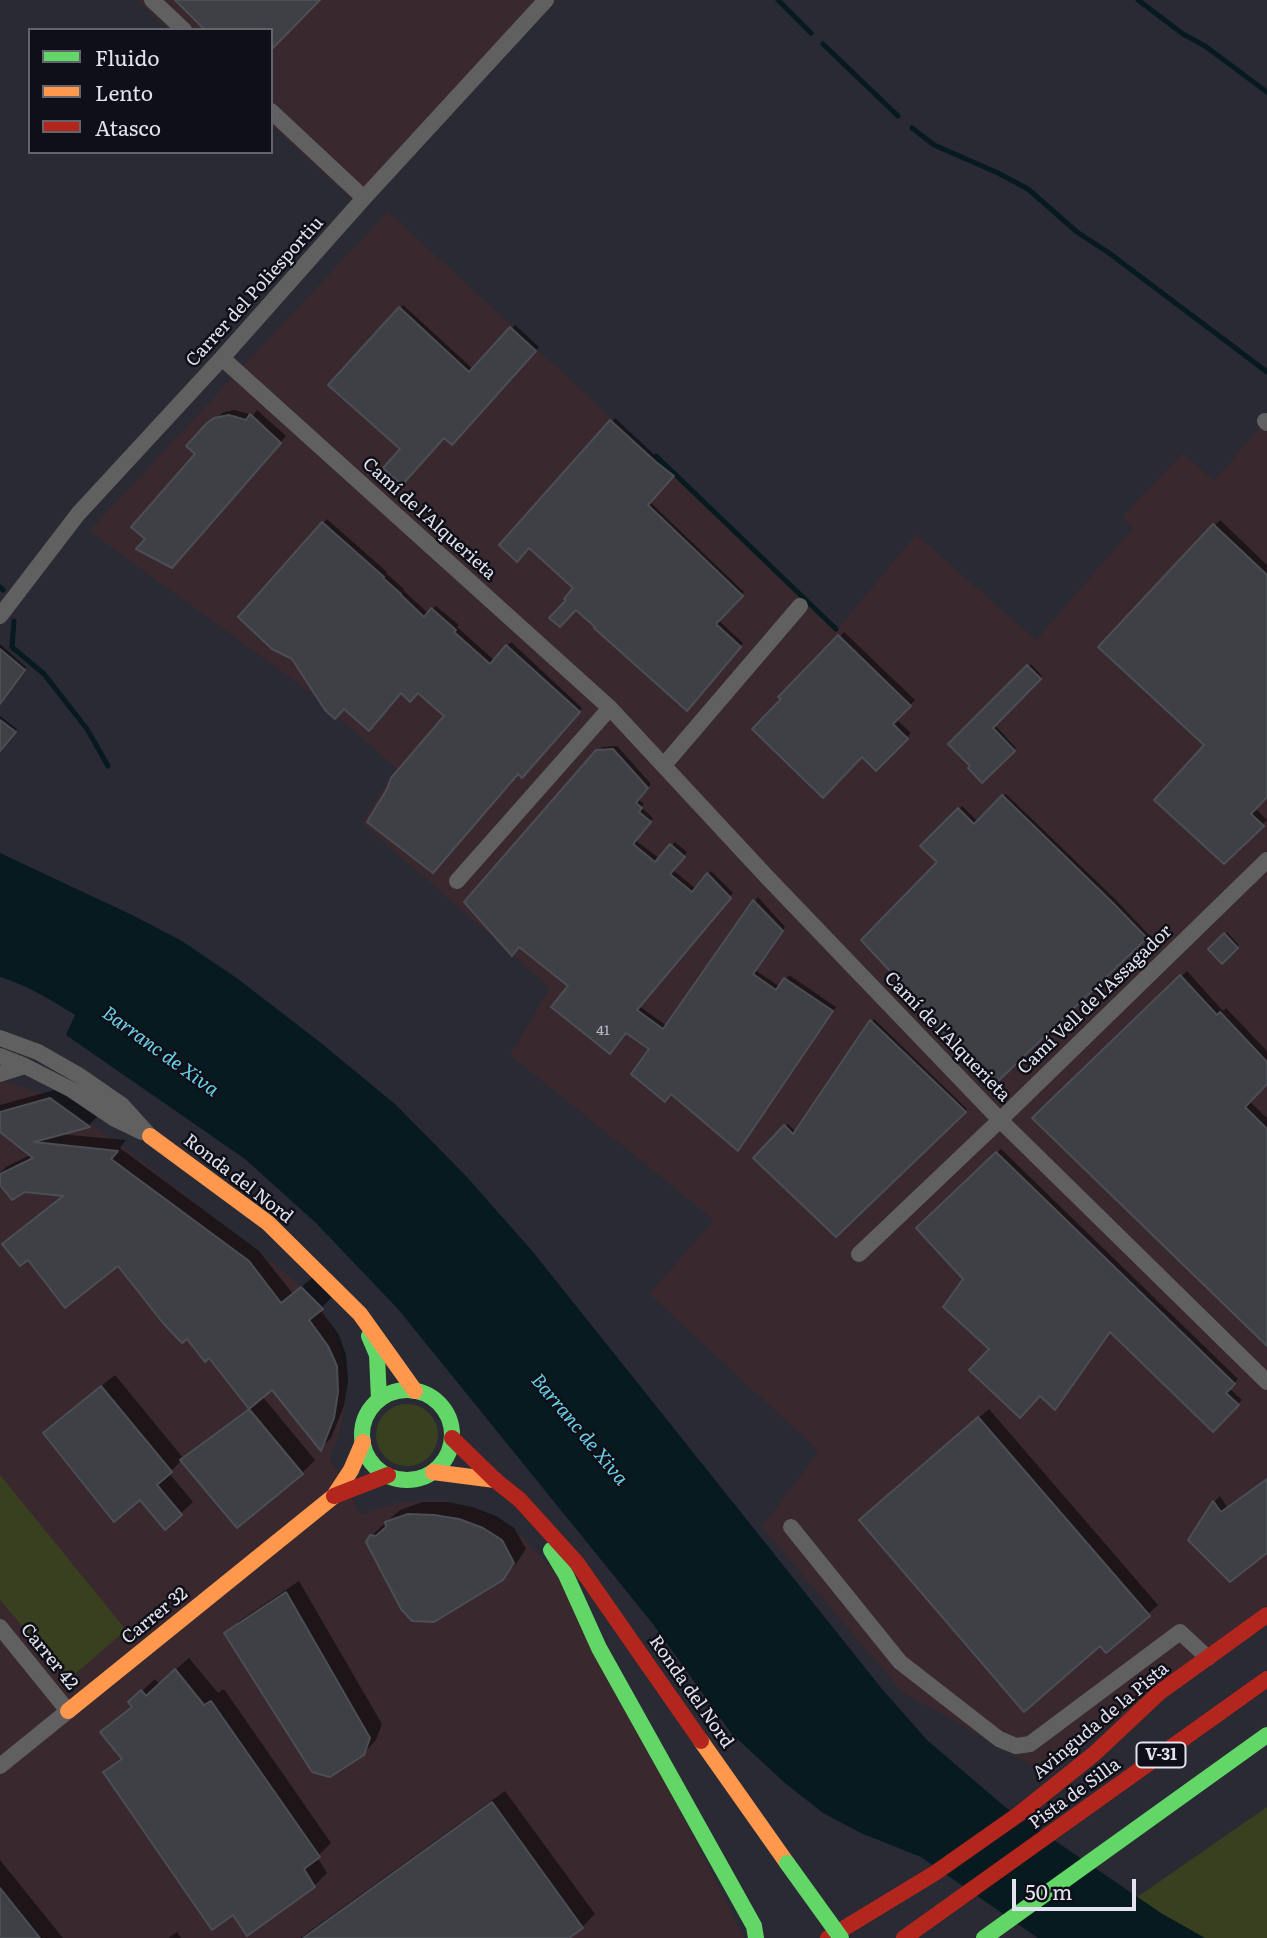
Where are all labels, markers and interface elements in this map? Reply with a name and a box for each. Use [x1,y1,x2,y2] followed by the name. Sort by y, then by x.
[28,28,273,154] legend
[95,41,159,72] text: Fluido
[95,76,153,107] text: Lento
[95,111,161,142] text: Atasco
[182,212,328,372] street label: Carrer del Poliesportiu
[358,453,500,585] street label: Camí de l'Alquerieta
[1013,921,1177,1079] street label: Camí Vell de l'Assagador
[879,968,1015,1106] street label: Camí de l'Alquerieta
[97,1002,223,1102] water label: Barranc de Xiva
[596,1023,610,1039] house number: 41
[179,1130,297,1228] street label: Ronda del Nord
[526,1370,632,1490] water label: Barranc de Xiva
[118,1583,192,1649] street label: Carrer 32
[16,1619,82,1695] street label: Carrer 42
[644,1632,738,1752] street label: Ronda del Nord
[1029,1658,1173,1784] street label: Avinguda de la Pista
[1136,1742,1186,1768] road number: V-31
[1025,1754,1125,1834] street label: Pista de Silla
[1015,1864,1139,1908] scale bar
[1025,1875,1072,1906] text: 50 m

